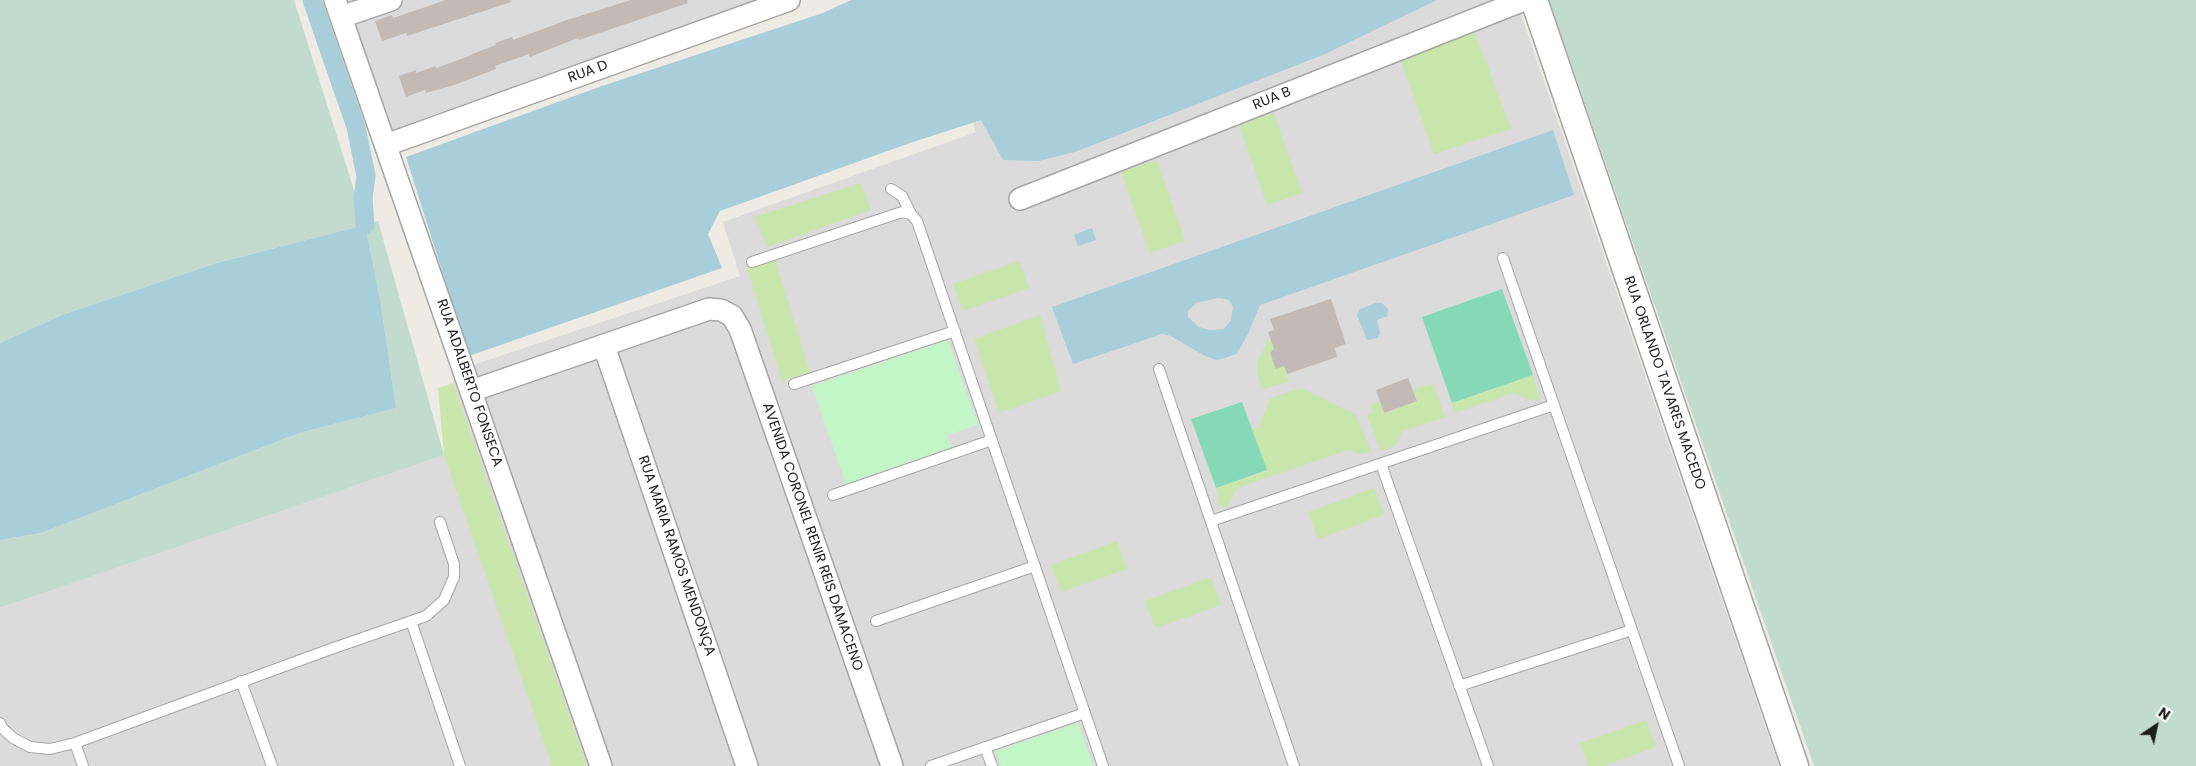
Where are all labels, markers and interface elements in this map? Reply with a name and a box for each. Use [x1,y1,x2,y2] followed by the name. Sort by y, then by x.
[566,57,610,87] street label: RUA D
[1250,84,1294,114] street label: RUA B
[1620,274,1708,492] street label: RUA ORLANDO TAVARES MACEDO
[432,297,506,469] street label: RUA ADALBERTO FONSECA
[758,401,866,673] street label: AVENIDA CORONEL RENIR REIS DAMACENO
[634,454,718,658] street label: RUA MARIA RAMOS MENDONÇA
[2131,701,2181,751] north arrow
[2154,702,2174,725] text: N

